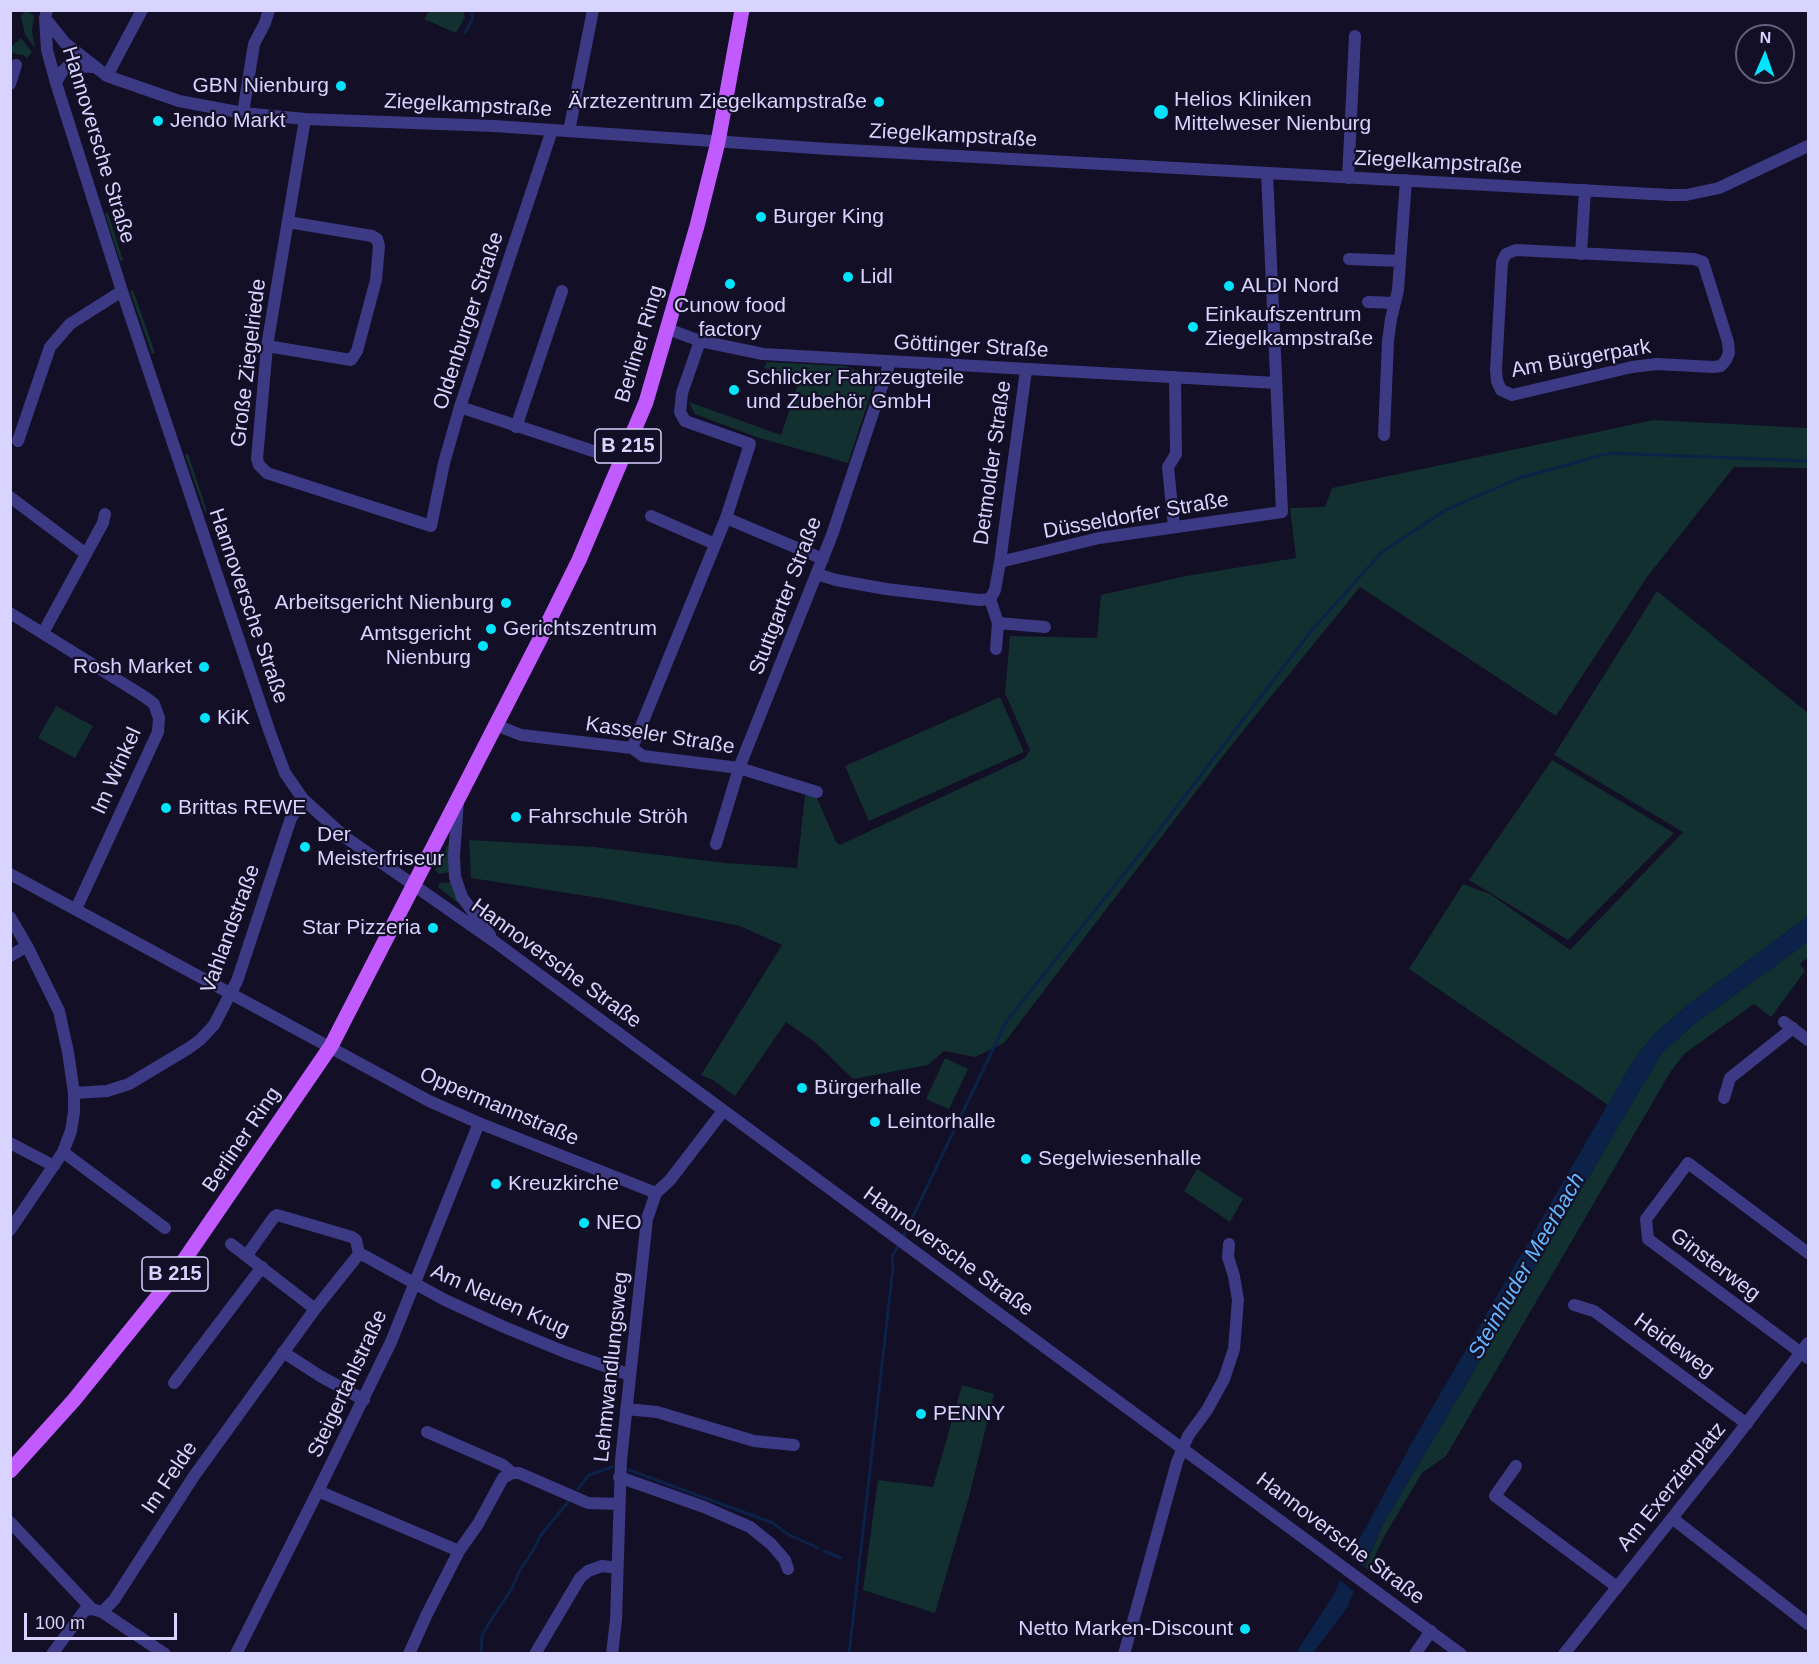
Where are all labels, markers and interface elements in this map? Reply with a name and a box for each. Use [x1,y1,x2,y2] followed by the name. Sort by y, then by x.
[1735,24,1795,84] north arrow
[1760,29,1772,46] text: N
[56,44,140,246] street label: Hannoversche Straße
[192,73,329,99] place label: GBN Nienburg
[334,79,348,93] marker: GBN Nienburg
[1174,87,1371,137] place label: Helios Kliniken Mittelweser Nienburg
[383,89,553,123] street label: Ziegelkampstraße
[568,89,867,115] place label: Ärztezentrum Ziegelkampstraße
[872,95,886,109] marker: Ärztezentrum Ziegelkampstraße
[1152,103,1170,121] marker: Helios Kliniken Mittelweser Nienburg
[170,108,286,134] place label: Jendo Markt
[151,114,165,128] marker: Jendo Markt
[868,119,1038,153] street label: Ziegelkampstraße
[1353,146,1523,180] street label: Ziegelkampstraße
[773,204,884,230] place label: Burger King
[754,210,768,224] marker: Burger King
[428,229,510,413] street label: Oldenburger Straße
[860,264,893,290] place label: Lidl
[841,270,855,284] marker: Lidl
[1241,273,1339,299] place label: ALDI Nord
[226,277,272,449] street label: Große Ziegelriede
[723,277,737,291] marker: Cunow food factory
[1222,279,1236,293] marker: ALDI Nord
[610,282,670,406] street label: Berliner Ring
[674,293,786,343] place label: Cunow food factory
[1205,302,1373,352] place label: Einkaufszentrum Ziegelkampstraße
[1186,320,1200,334] marker: Einkaufszentrum Ziegelkampstraße
[893,330,1049,364] street label: Göttinger Straße
[1509,334,1653,384] street label: Am Bürgerpark
[746,365,964,415] place label: Schlicker Fahrzeugteile und Zubehör GmbH
[969,379,1017,547] street label: Detmolder Straße
[727,383,741,397] marker: Schlicker Fahrzeugteile und Zubehör GmbH
[595,429,661,463] road number: B 215
[1041,487,1231,545] street label: Düsseldorfer Straße
[203,505,293,707] street label: Hannoversche Straße
[744,514,828,678] street label: Stuttgarter Straße
[275,590,494,616] place label: Arbeitsgericht Nienburg
[499,596,513,610] marker: Arbeitsgericht Nienburg
[503,616,657,642] place label: Gerichtszentrum
[360,621,471,671] place label: Amtsgericht Nienburg
[484,622,498,636] marker: Gerichtszentrum
[476,639,490,653] marker: Amtsgericht Nienburg
[73,654,192,680] place label: Rosh Market
[197,660,211,674] marker: Rosh Market
[217,705,250,731] place label: KiK
[198,711,212,725] marker: KiK
[584,712,736,760] street label: Kasseler Straße
[87,724,147,818] street label: Im Winkel
[178,795,306,821] place label: Brittas REWE
[159,801,173,815] marker: Brittas REWE
[528,804,688,830] place label: Fahrschule Ströh
[509,810,523,824] marker: Fahrschule Ströh
[317,822,444,872] place label: Der Meisterfriseur
[298,840,312,854] marker: Der Meisterfriseur
[196,861,266,997] street label: Vahlandstraße
[466,894,646,1034] street label: Hannoversche Straße
[302,915,421,941] place label: Star Pizzeria
[426,921,440,935] marker: Star Pizzeria
[416,1062,582,1152] street label: Oppermannstraße
[814,1075,921,1101] place label: Bürgerhalle
[795,1081,809,1095] marker: Bürgerhalle
[198,1083,286,1197] street label: Berliner Ring
[887,1109,996,1135] place label: Leintorhalle
[868,1115,882,1129] marker: Leintorhalle
[1038,1146,1201,1172] place label: Segelwiesenhalle
[1019,1152,1033,1166] marker: Segelwiesenhalle
[1463,1168,1591,1364] water label: Steinhuder Meerbach
[508,1171,619,1197] place label: Kreuzkirche
[489,1177,503,1191] marker: Kreuzkirche
[858,1182,1038,1322] street label: Hannoversche Straße
[596,1210,642,1236] place label: NEO
[577,1216,591,1230] marker: NEO
[1665,1223,1765,1307] street label: Ginsterweg
[142,1257,208,1291] road number: B 215
[427,1259,573,1343] street label: Am Neuen Krug
[589,1270,635,1464] street label: Lehmwandlungsweg
[303,1306,393,1462] street label: Steigertahlstraße
[1629,1308,1719,1384] street label: Heideweg
[933,1401,1005,1427] place label: PENNY
[914,1407,928,1421] marker: PENNY
[1612,1417,1732,1557] street label: Am Exerzierplatz
[137,1437,203,1519] street label: Im Felde
[1251,1467,1429,1611] street label: Hannoversche Straße
[27,1601,180,1639] scale bar
[35,1613,85,1633] text: 100 m
[1018,1616,1233,1642] place label: Netto Marken-Discount
[1238,1622,1252,1636] marker: Netto Marken-Discount

